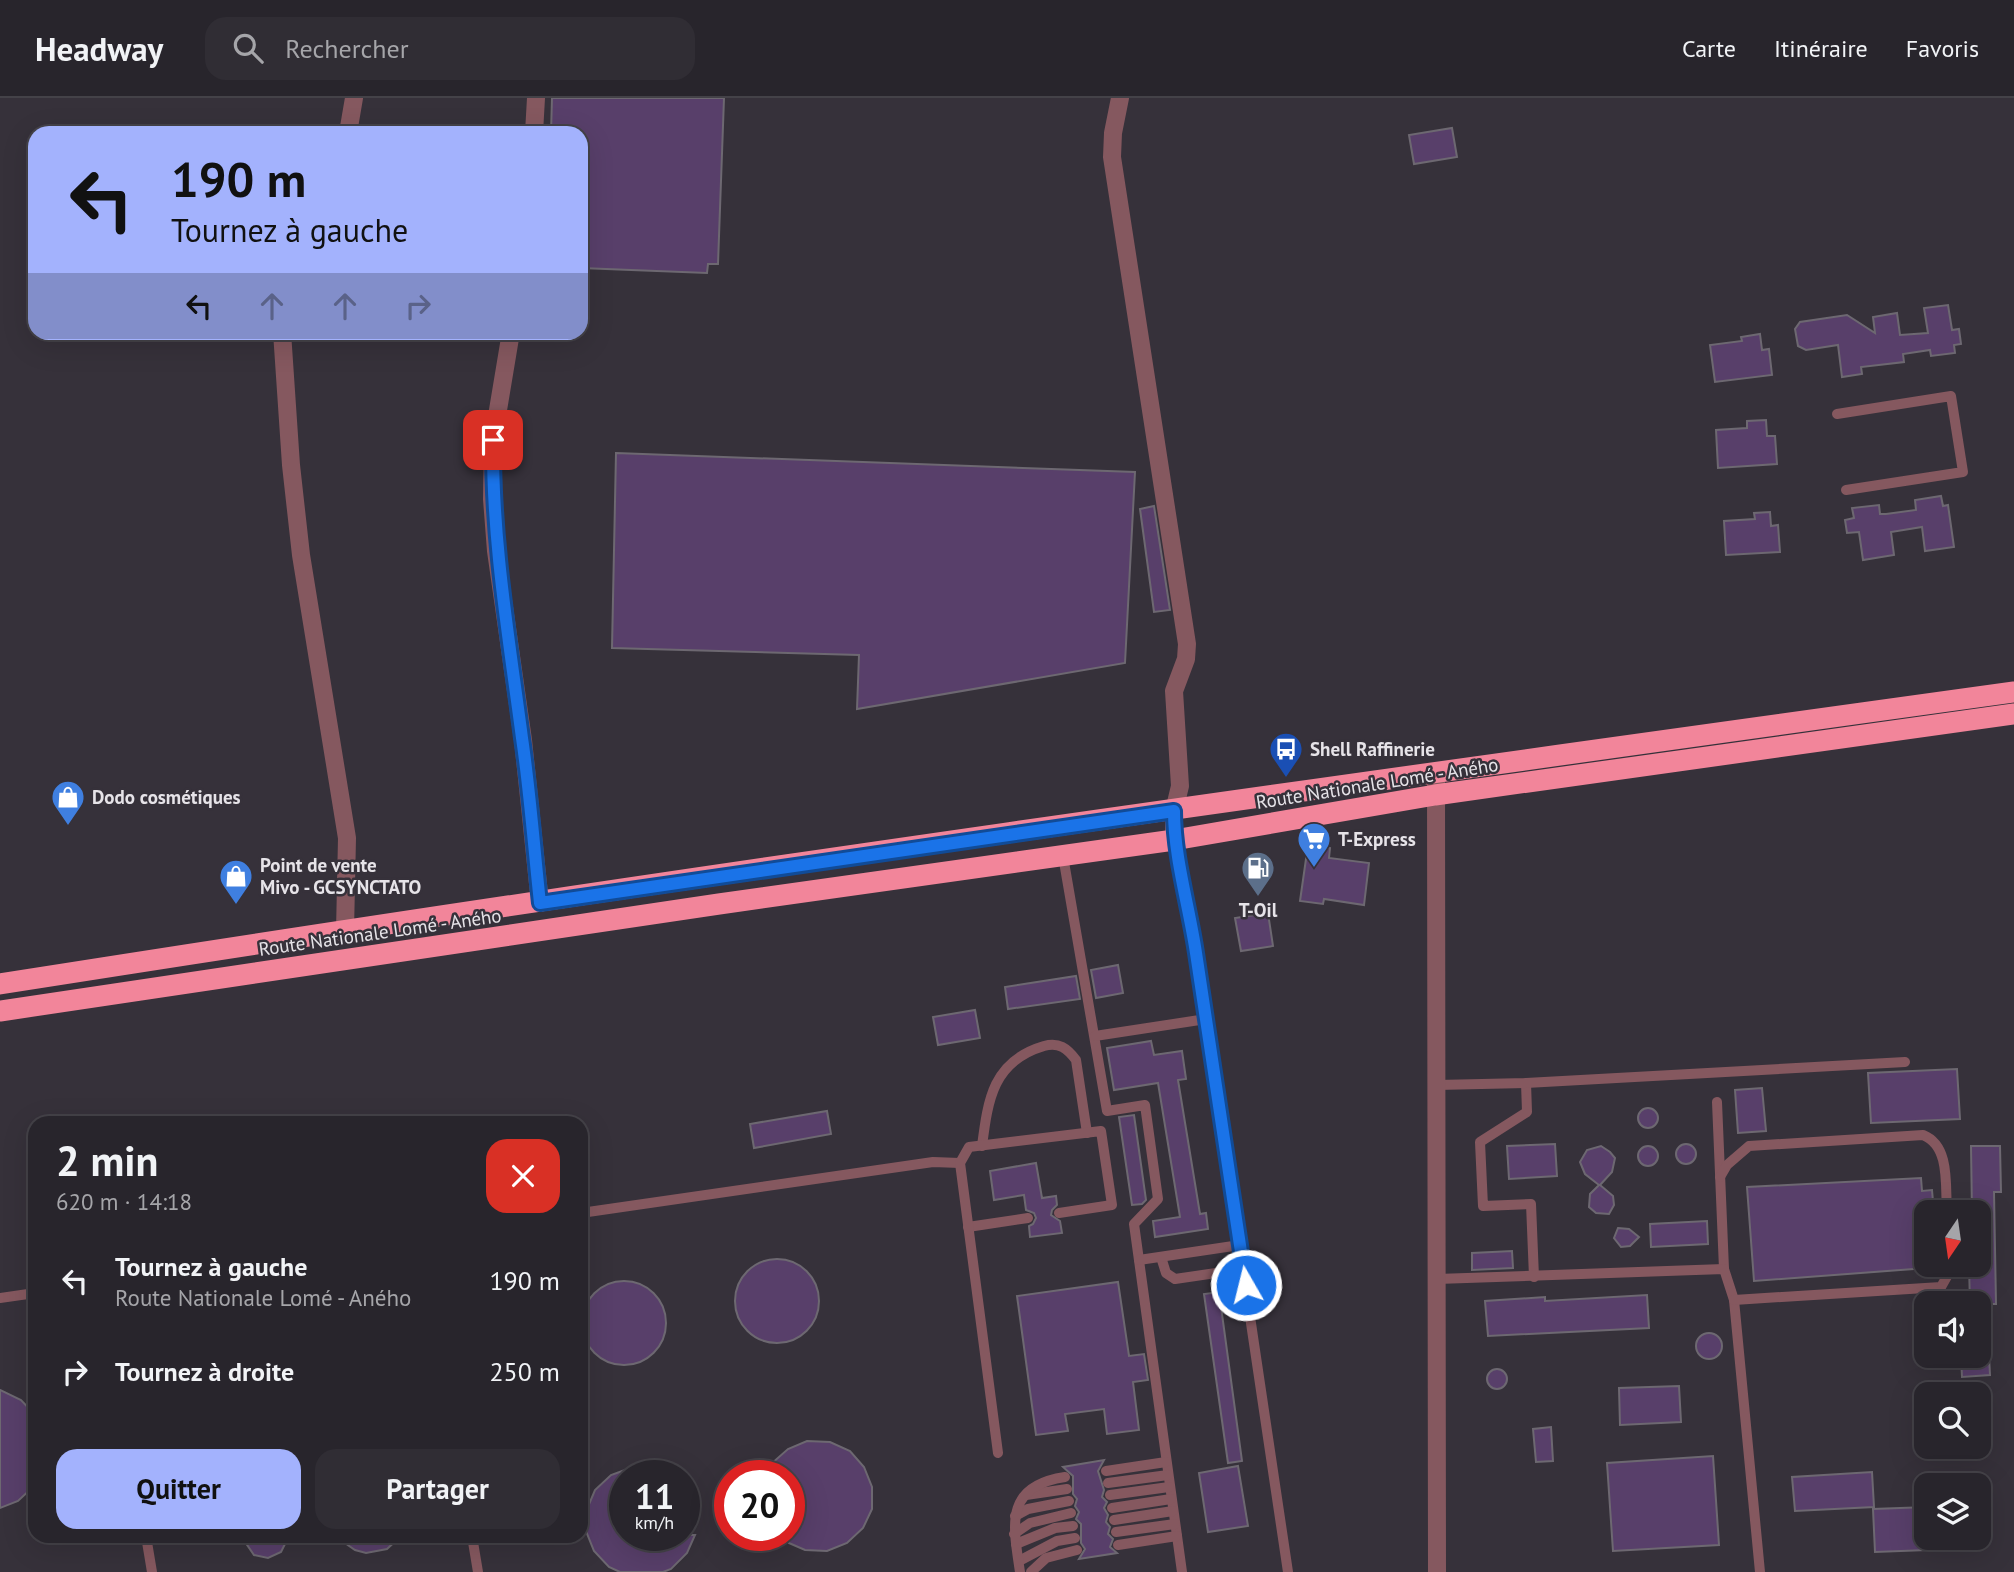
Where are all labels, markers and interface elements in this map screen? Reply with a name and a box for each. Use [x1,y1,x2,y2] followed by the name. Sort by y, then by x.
[205,17,695,80] search box
[35,27,163,70] text: Headway
[229,29,267,67] icon: search
[285,32,408,65] text: Rechercher
[1682,33,1736,64] text: Carte
[1774,33,1868,64] text: Itinéraire
[1906,33,1979,64] text: Favoris
[171,147,306,211] text: 190 m
[56,154,147,245] icon: left
[171,209,408,251] text: Tournez à gauche
[180,287,218,325] icon: left
[253,287,291,325] icon: ahead
[326,287,364,325] icon: ahead
[399,287,437,325] icon: right
[463,410,523,470] pin
[474,421,512,459] icon: arrive
[1267,730,1305,779] bus stop icon: Shell Raffinerie
[1310,737,1435,761] place label: Shell Raffinerie
[1254,752,1500,814] street label: Route Nationale Lomé - Aného
[49,778,87,827] shop icon: Dodo cosmétiques
[92,785,241,809] place label: Dodo cosmétiques
[1295,820,1333,869] supermarket icon: T-Express
[1338,827,1416,851] place label: T-Express
[1239,849,1277,898] fuel station icon: T-Oil
[260,853,421,899] place label: Point de vente Mivo - GCSYNCTATO
[217,857,255,906] shop icon: Point de vente Mivo - GCSYNCTATO
[1239,898,1278,922] place label: T-Oil
[257,903,503,961] street label: Route Nationale Lomé - Aného
[56,1133,158,1188] text: 2 min
[486,1139,560,1213] button: close
[56,1187,192,1216] text: 620 m · 14:18
[1914,1200,1992,1278] north arrow
[1914,1200,1991,1550] map controls
[1209,1248,1283,1322] position arrow
[115,1250,307,1283] text: Tournez à gauche
[56,1262,94,1300] icon: left
[489,1264,560,1297] text: 190 m
[115,1283,411,1312] text: Route Nationale Lomé - Aného
[1914,1291,1991,1368] button: sound
[56,1353,94,1391] icon: right
[115,1355,294,1388] text: Tournez à droite
[489,1355,560,1388] text: 250 m
[1914,1382,1991,1459] button: search
[56,1449,301,1529] button: Quitter
[315,1449,560,1529] button: Partager
[714,1460,805,1551] speed limit sign: 20
[635,1473,674,1519] text: 11
[1914,1473,1991,1550] button: layers
[635,1511,674,1534] text: km/h

